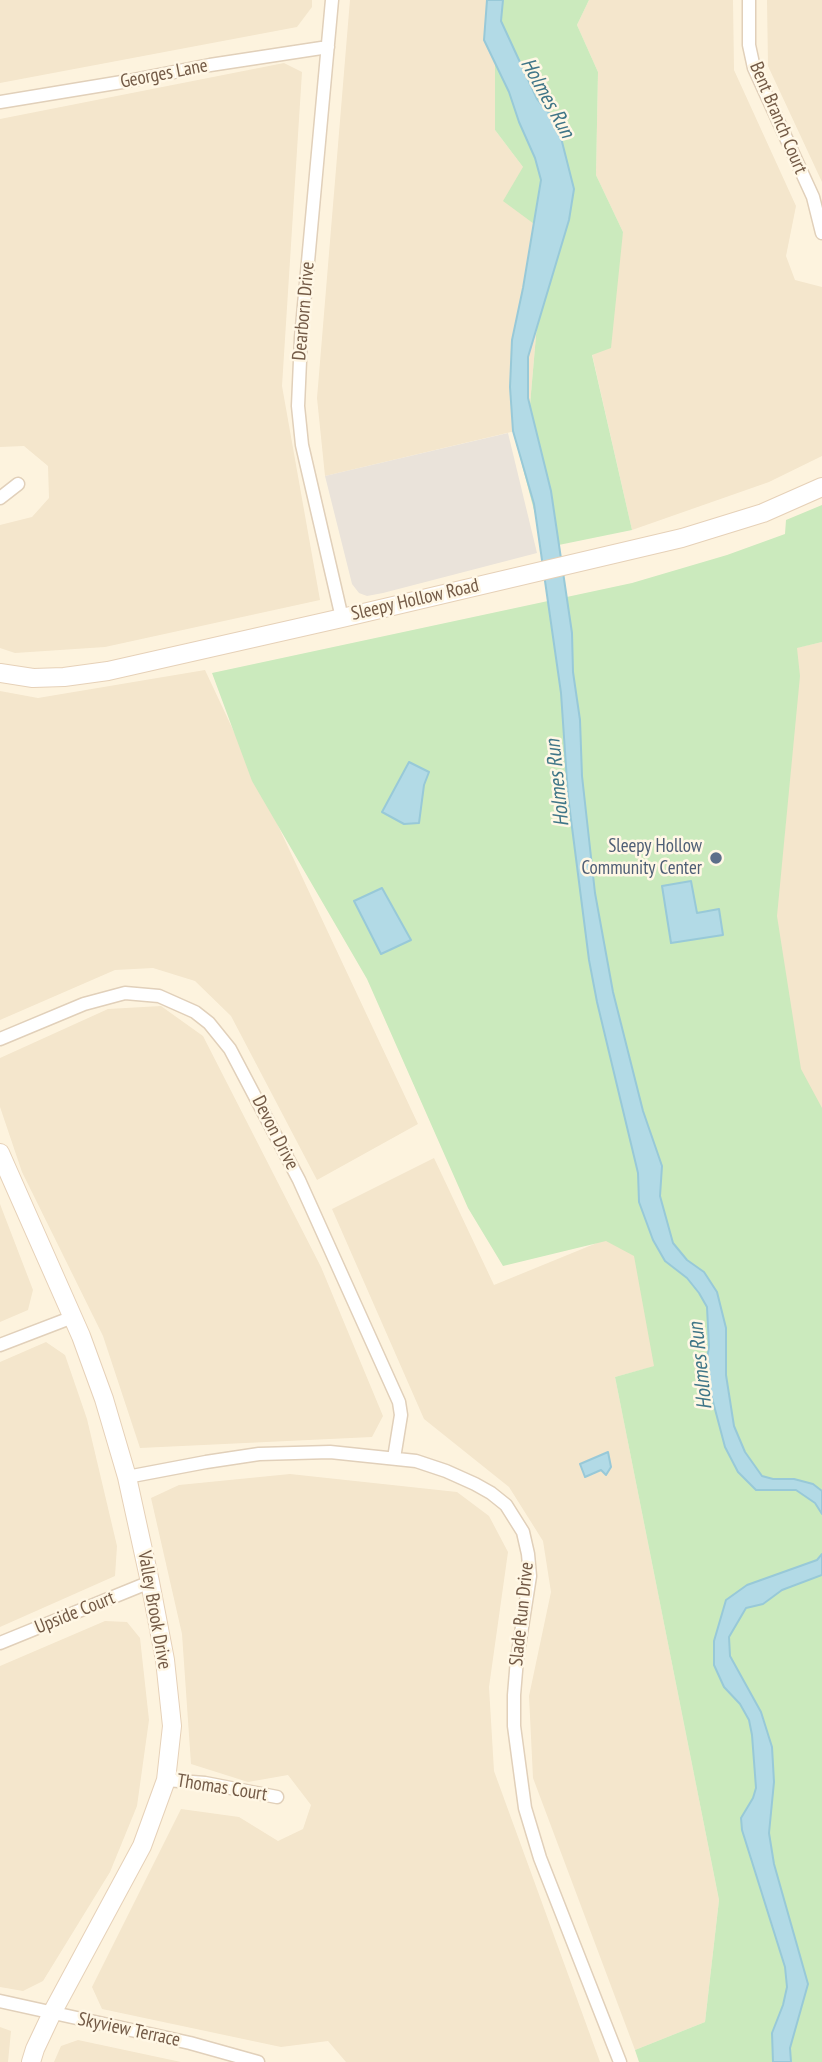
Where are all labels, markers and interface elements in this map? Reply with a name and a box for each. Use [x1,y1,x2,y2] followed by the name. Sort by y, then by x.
[118,54,210,94] street label: Georges Lane
[515,54,579,142] water label: Holmes Run
[744,59,812,177] street label: Bent Branch Court
[288,261,320,361] street label: Dearborn Drive
[349,574,481,626] street label: Sleepy Hollow Road
[541,738,575,828] water label: Holmes Run
[581,836,702,880] place label: Sleepy Hollow Community Center
[708,850,724,866] marker: Sleepy Hollow Community Center
[247,1092,303,1174] street label: Devon Drive
[684,1321,718,1411] water label: Holmes Run
[132,1549,176,1671] street label: Valley Brook Drive
[505,1561,539,1667] street label: Slade Run Drive
[32,1587,118,1639] street label: Upside Court
[175,1770,269,1806] street label: Thomas Court
[76,2008,182,2052] street label: Skyview Terrace

